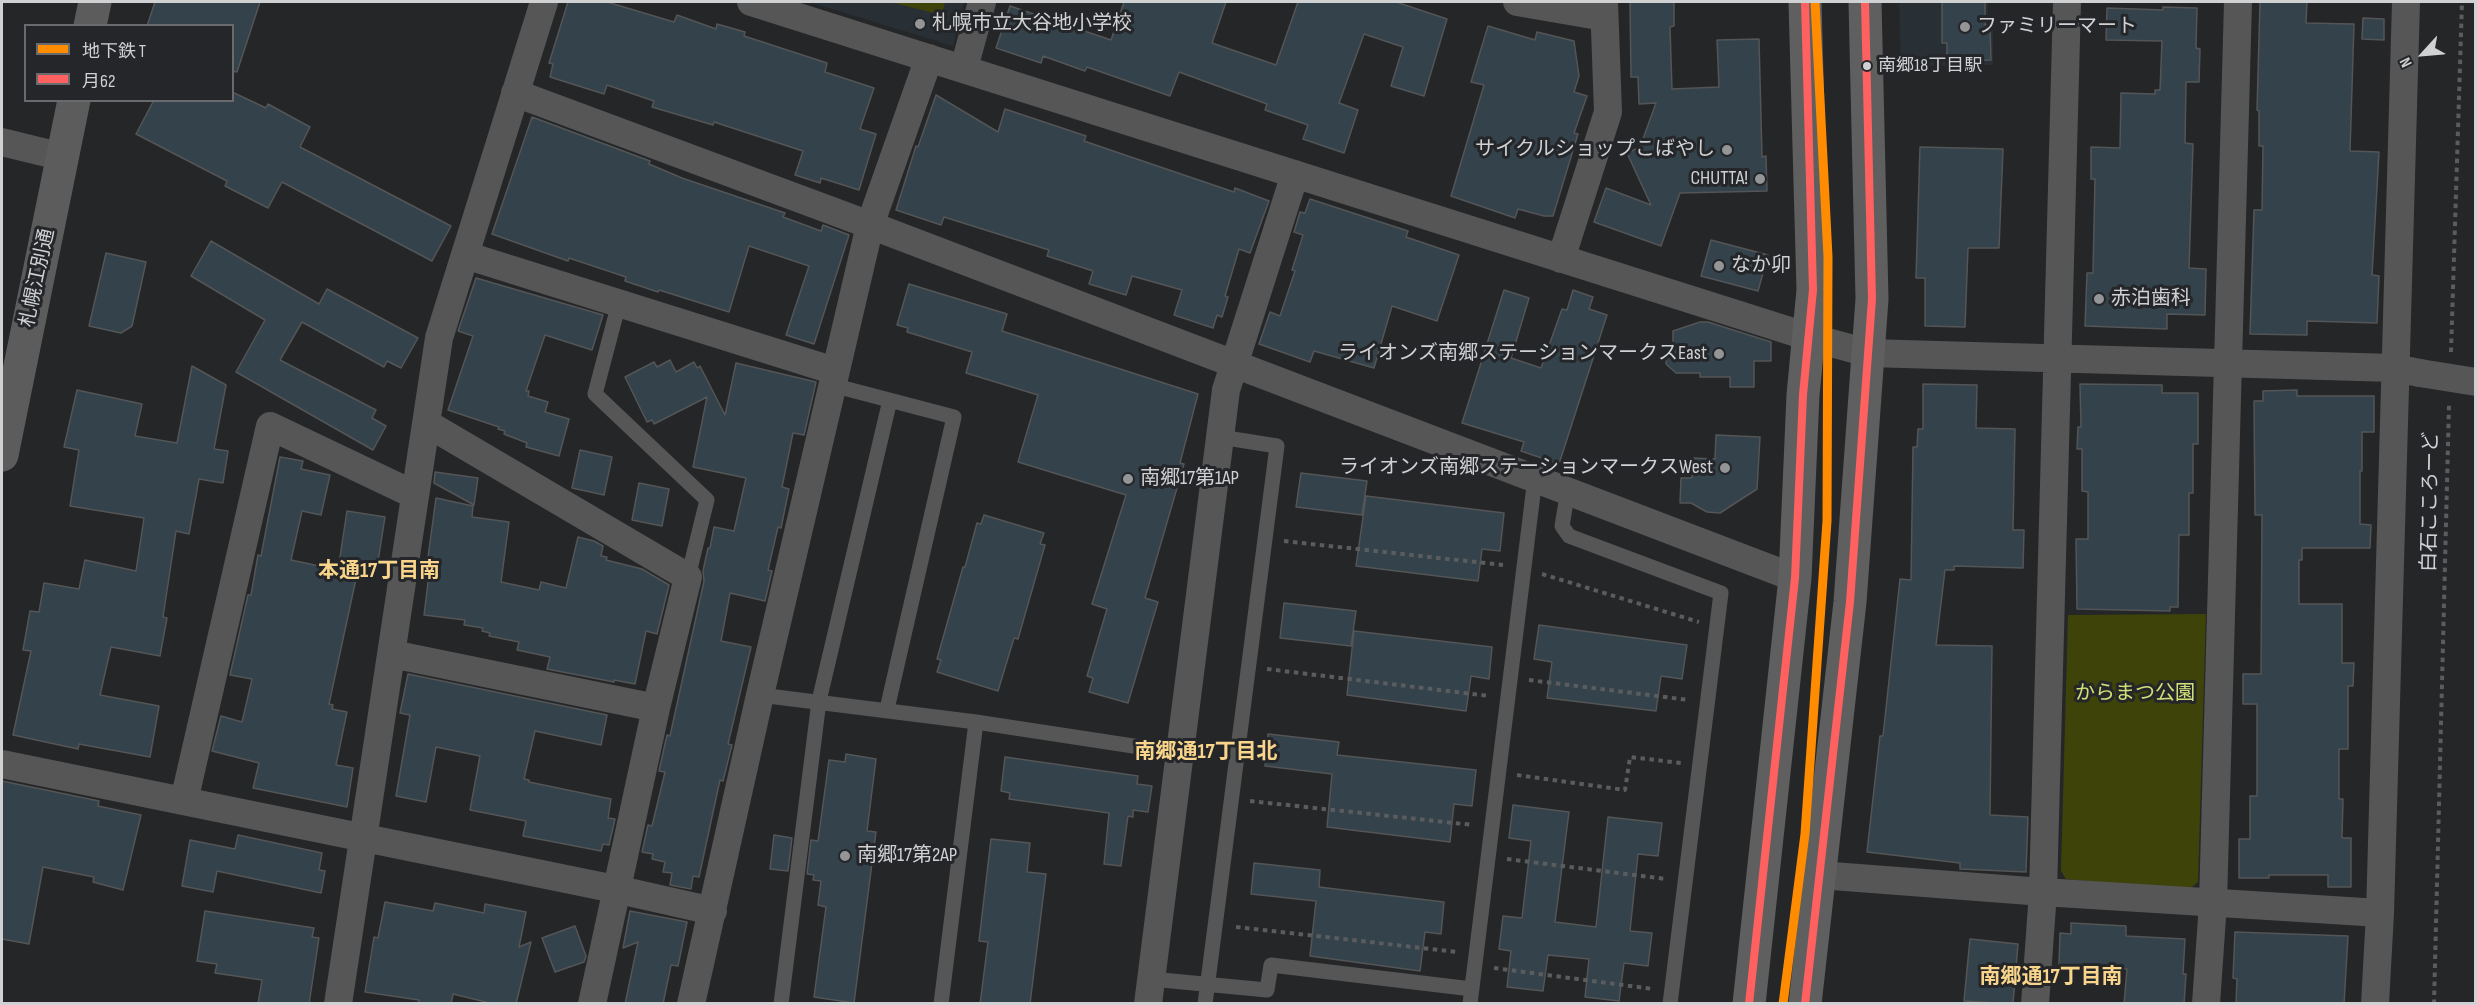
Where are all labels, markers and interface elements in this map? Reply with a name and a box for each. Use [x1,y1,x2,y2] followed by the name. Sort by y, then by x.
[932,12,1132,36] place label: 札幌市立大谷地小学校
[1977,15,2137,39] place label: ファミリーマート
[913,17,927,31] marker: 札幌市立大谷地小学校
[1958,20,1972,34] marker: ファミリーマート
[24,24,234,102] legend
[2393,24,2453,84] north arrow
[82,41,146,62] text: 地下鉄 T
[2396,54,2417,70] text: N
[1878,55,1982,77] place label: 南郷18丁目駅
[1861,60,1873,72] marker: 南郷18丁目駅
[82,71,115,92] text: 月62
[1475,138,1715,162] place label: サイクルショップこばやし
[1720,143,1734,157] marker: サイクルショップこばやし
[1690,167,1748,191] place label: CHUTTA!
[1753,172,1767,186] marker: CHUTTA!
[16,227,60,329] street label: 札幌江別通
[1731,254,1791,278] place label: なか卯
[1712,259,1726,273] marker: なか卯
[2111,287,2191,311] place label: 赤泊歯科
[2092,292,2106,306] marker: 赤泊歯科
[1338,342,1707,366] place label: ライオンズ南郷ステーションマークスEast
[1712,347,1726,361] marker: ライオンズ南郷ステーションマークスEast
[2418,432,2444,572] street label: 白石こころーど
[1339,456,1713,480] place label: ライオンズ南郷ステーションマークスWest
[1718,461,1732,475] marker: ライオンズ南郷ステーションマークスWest
[1140,467,1239,491] place label: 南郷17第1AP
[1121,472,1135,486] marker: 南郷17第1AP
[318,559,440,585] district label: 本通17丁目南
[2075,682,2195,706] park label: からまつ公園
[1134,740,1278,766] district label: 南郷通17丁目北
[857,844,957,868] place label: 南郷17第2AP
[838,849,852,863] marker: 南郷17第2AP
[1979,965,2123,991] district label: 南郷通17丁目南

